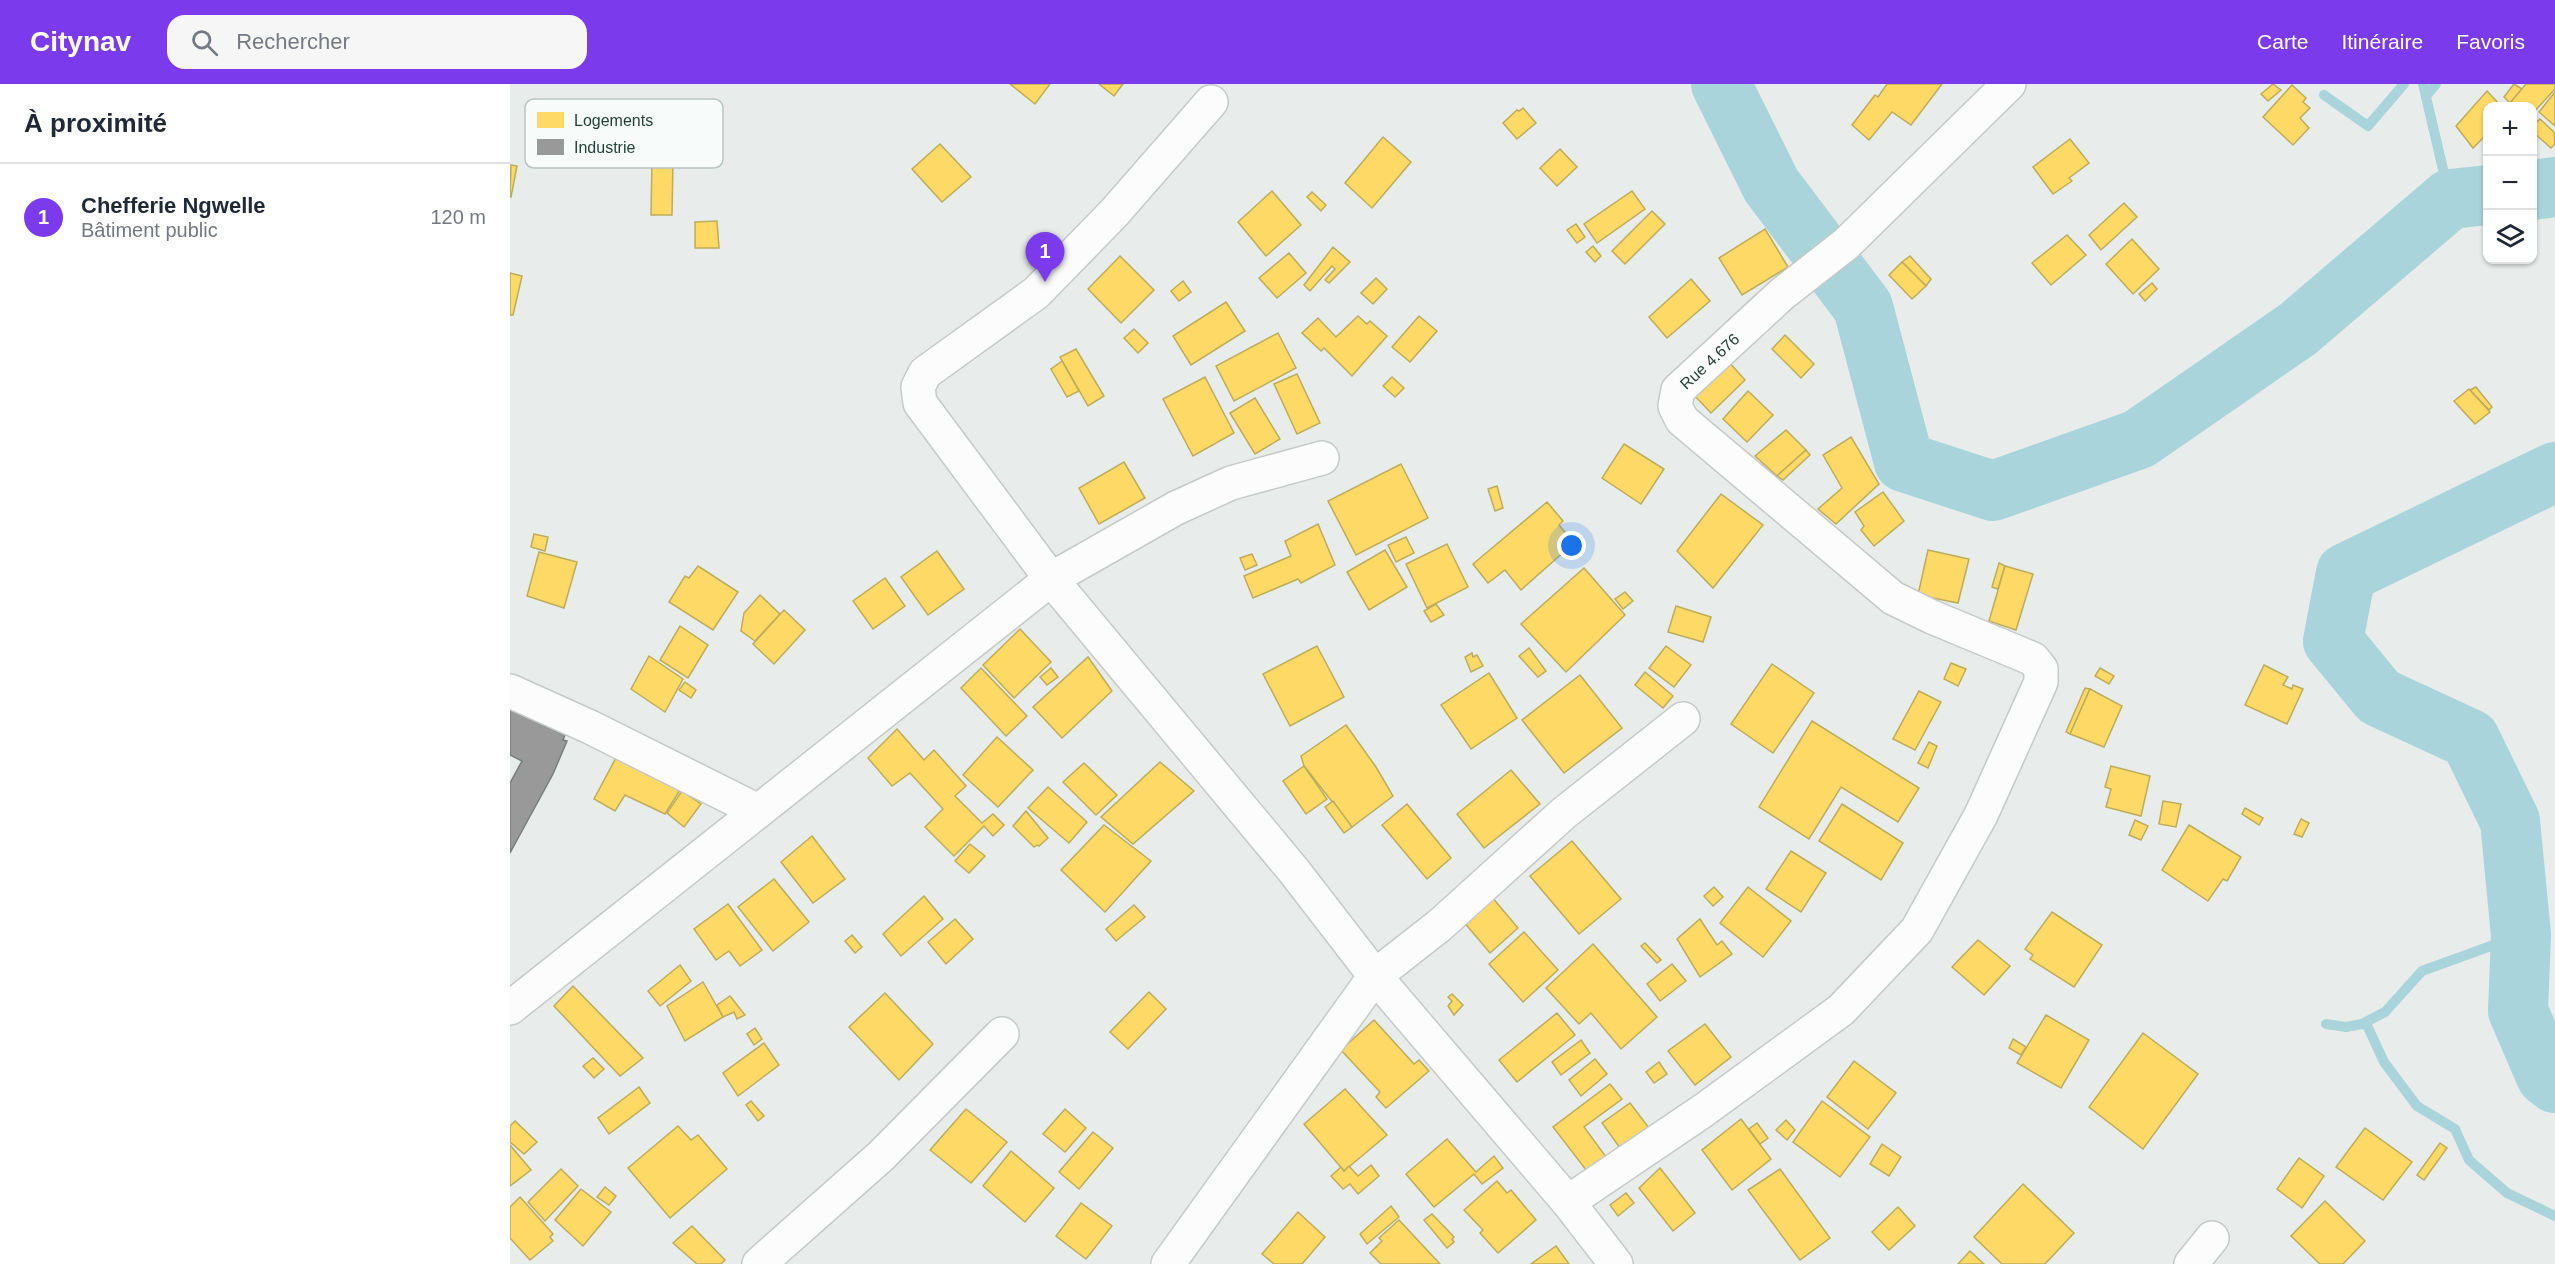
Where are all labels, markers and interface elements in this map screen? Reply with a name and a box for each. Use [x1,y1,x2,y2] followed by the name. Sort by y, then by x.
[167,15,587,69] search box
[30,26,131,57] text: Citynav
[188,26,221,59] icon: search
[236,29,350,54] text: Rechercher
[2257,30,2308,53] text: Carte
[2341,30,2423,53] text: Itinéraire
[2456,30,2525,53] text: Favoris
[525,99,723,168] legend
[2483,102,2537,264] map controls
[2483,102,2537,156] button: +
[24,108,167,138] text: À proximité
[574,112,653,129] text: Logements
[574,139,635,156] text: Industrie
[2483,156,2537,210] button: −
[81,193,266,218] text: Chefferie Ngwelle
[38,206,49,228] text: 1
[430,206,486,228] text: 120 m
[2483,210,2537,264] button: layers
[81,219,218,241] text: Bâtiment public
[1026,232,1064,282] pin: 1
[1677,330,1742,392] street label: Rue 4.676
[1557,531,1586,560] your location

